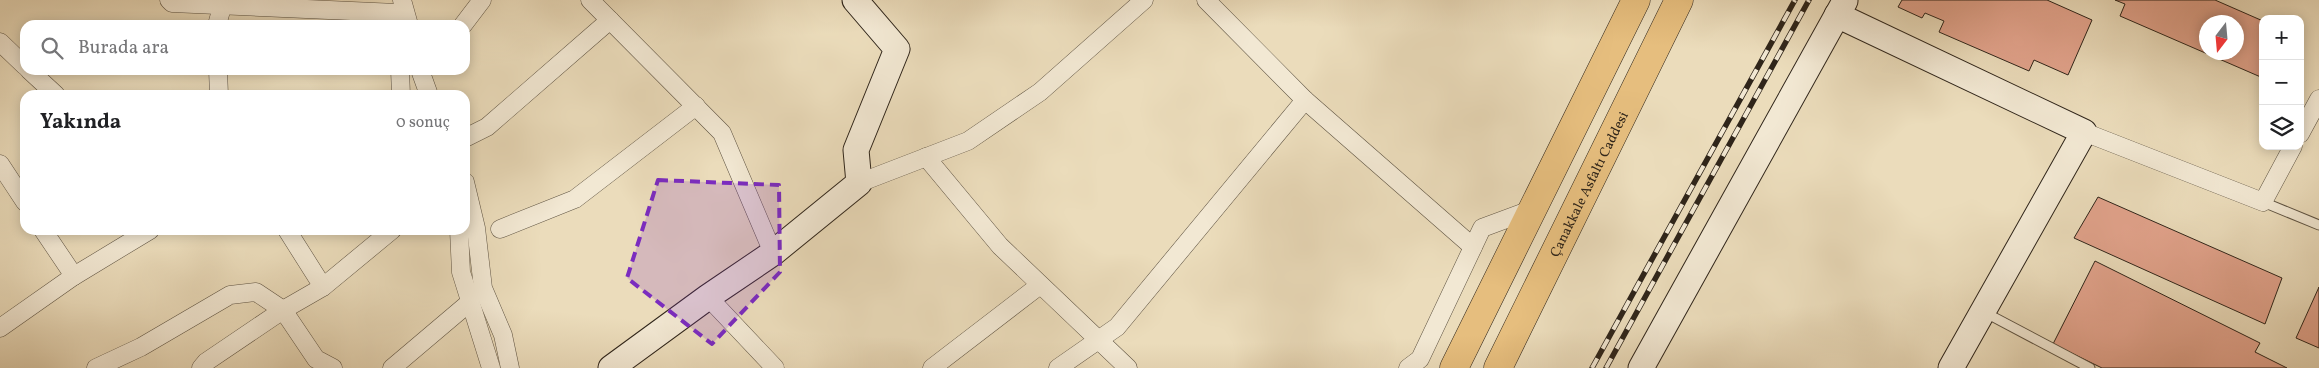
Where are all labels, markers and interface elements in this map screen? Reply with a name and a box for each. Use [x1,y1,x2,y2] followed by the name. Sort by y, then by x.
[2199,15,2244,60] north arrow
[2259,15,2304,150] map controls
[2259,15,2304,60] button: +
[20,20,470,75] search box
[38,34,66,62] icon: search
[78,35,169,61] text: Burada ara
[2259,60,2304,105] button: −
[2259,105,2304,150] button: layers
[40,108,121,137] text: Yakında
[1546,109,1634,261] street label: Çanakkale Asfaltı Caddesi
[396,112,450,134] text: 0 sonuç

